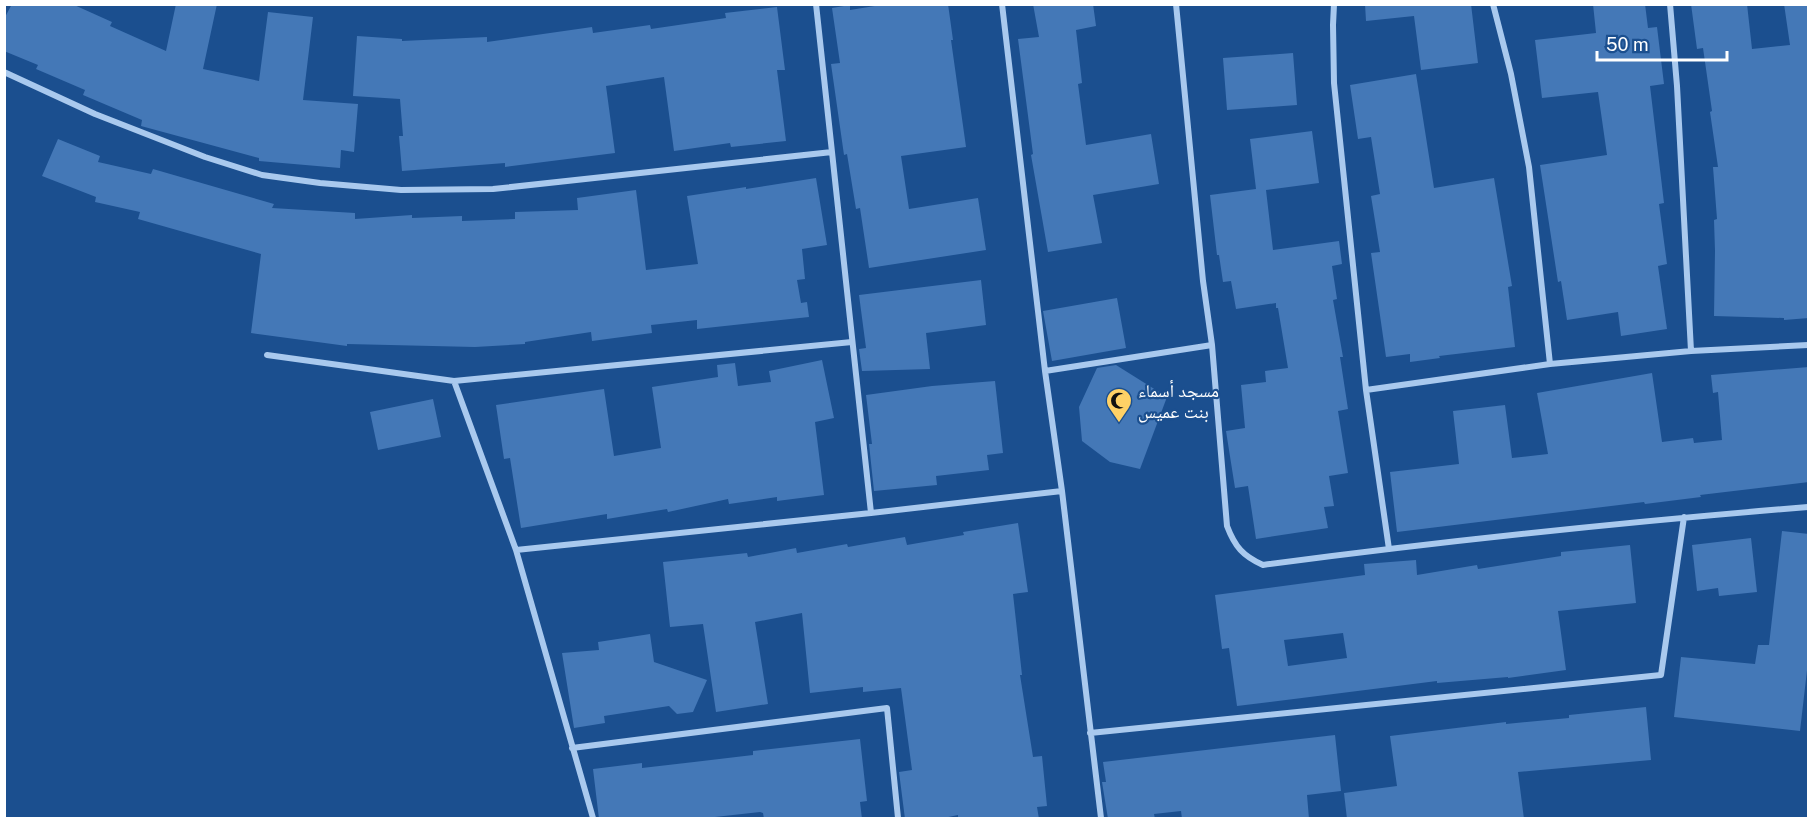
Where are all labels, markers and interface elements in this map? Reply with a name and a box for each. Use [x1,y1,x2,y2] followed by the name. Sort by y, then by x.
[1597,24,1728,62] scale bar
[1606,34,1649,55] text: 50 m
[1138,380,1219,423] place label: مسجد أسماء بنت عميس
[1104,386,1134,424] mosque icon: مسجد أسماء بنت عميس

